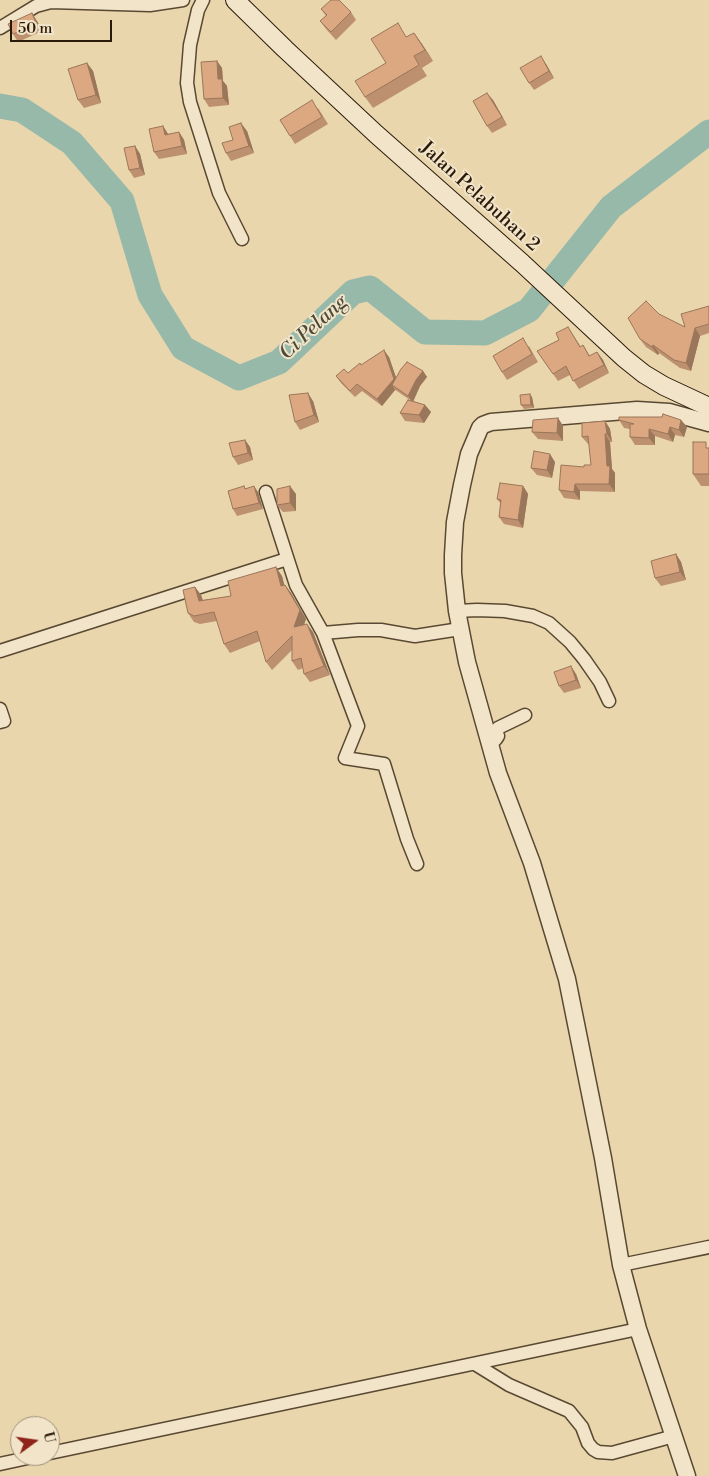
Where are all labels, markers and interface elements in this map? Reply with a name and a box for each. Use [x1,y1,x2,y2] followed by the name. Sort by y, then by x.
[12,10,115,42] scale bar
[18,19,52,38] text: 50 m
[414,137,544,257] street label: Jalan Pelabuhan 2
[275,291,353,365] water label: Ci Pelang
[10,1416,60,1466] north arrow
[39,1430,59,1445] text: U

